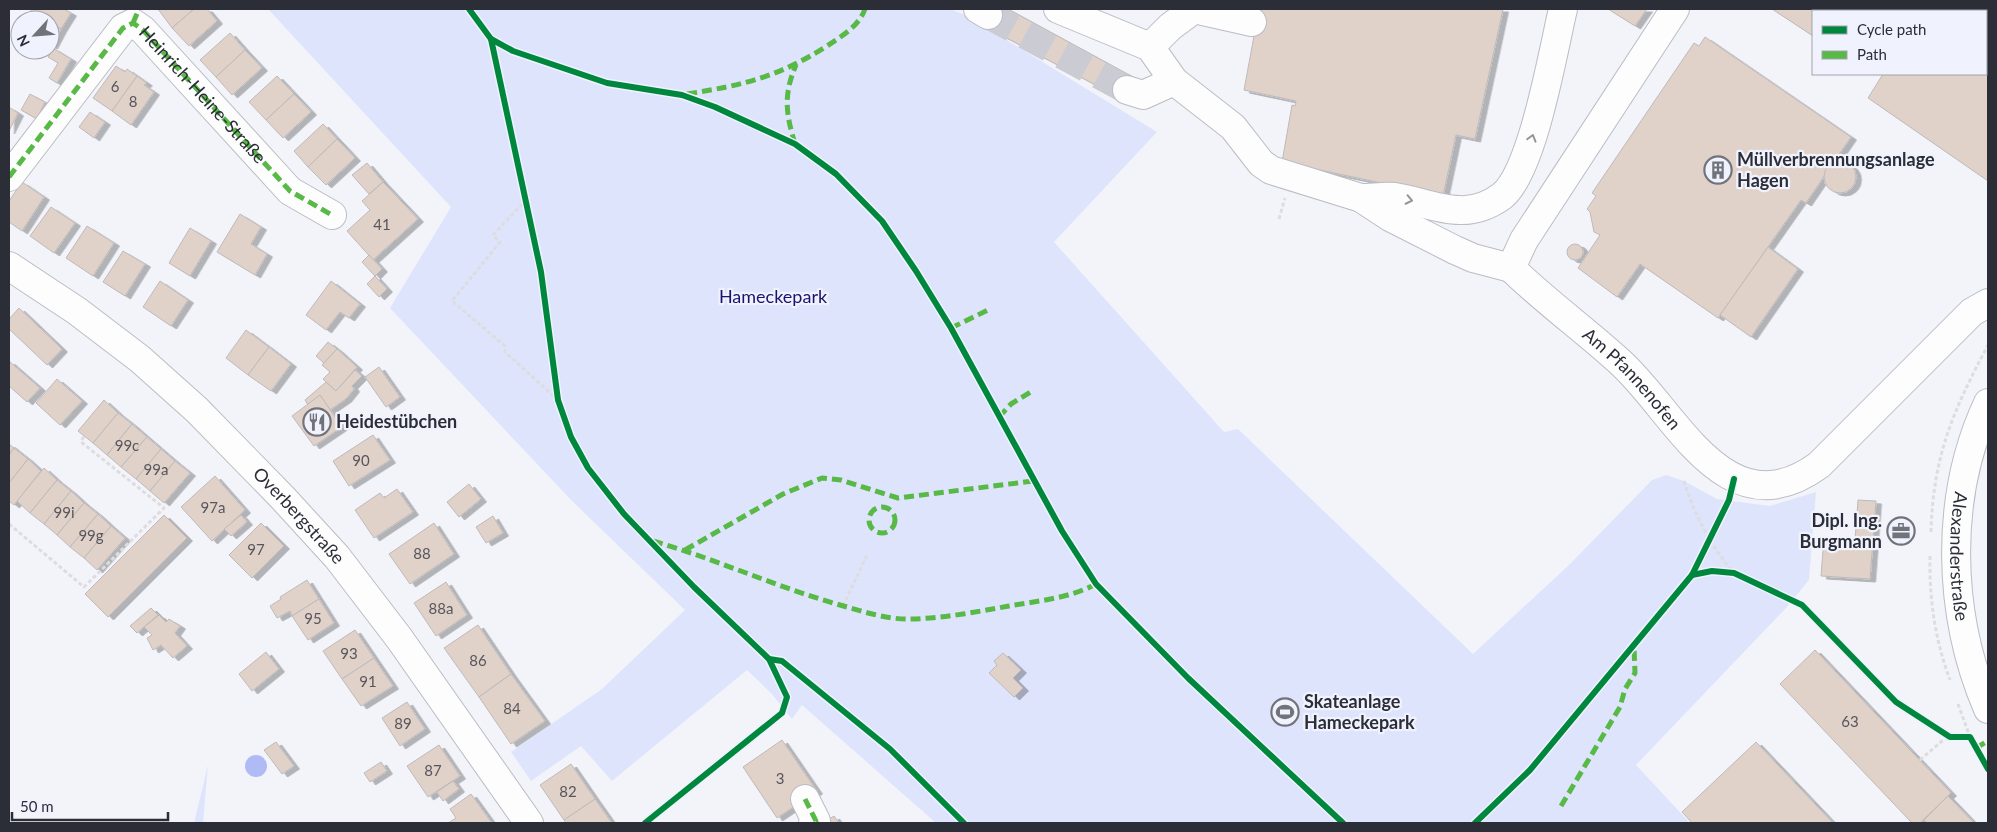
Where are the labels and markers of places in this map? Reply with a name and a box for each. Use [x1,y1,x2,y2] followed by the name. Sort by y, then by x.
[1737,148,1935,191] place label: Müllverbrennungsanlage Hagen
[1703,155,1733,185] building icon: Müllverbrennungsanlage Hagen
[302,407,332,437] restaurant icon: Heidestübchen
[336,410,457,432] place label: Heidestübchen
[1800,509,1882,552] place label: Dipl. Ing. Burgmann
[1886,516,1916,546] office icon: Dipl. Ing. Burgmann
[1304,690,1415,733] place label: Skateanlage Hameckepark
[1270,697,1300,727] sports icon: Skateanlage Hameckepark

